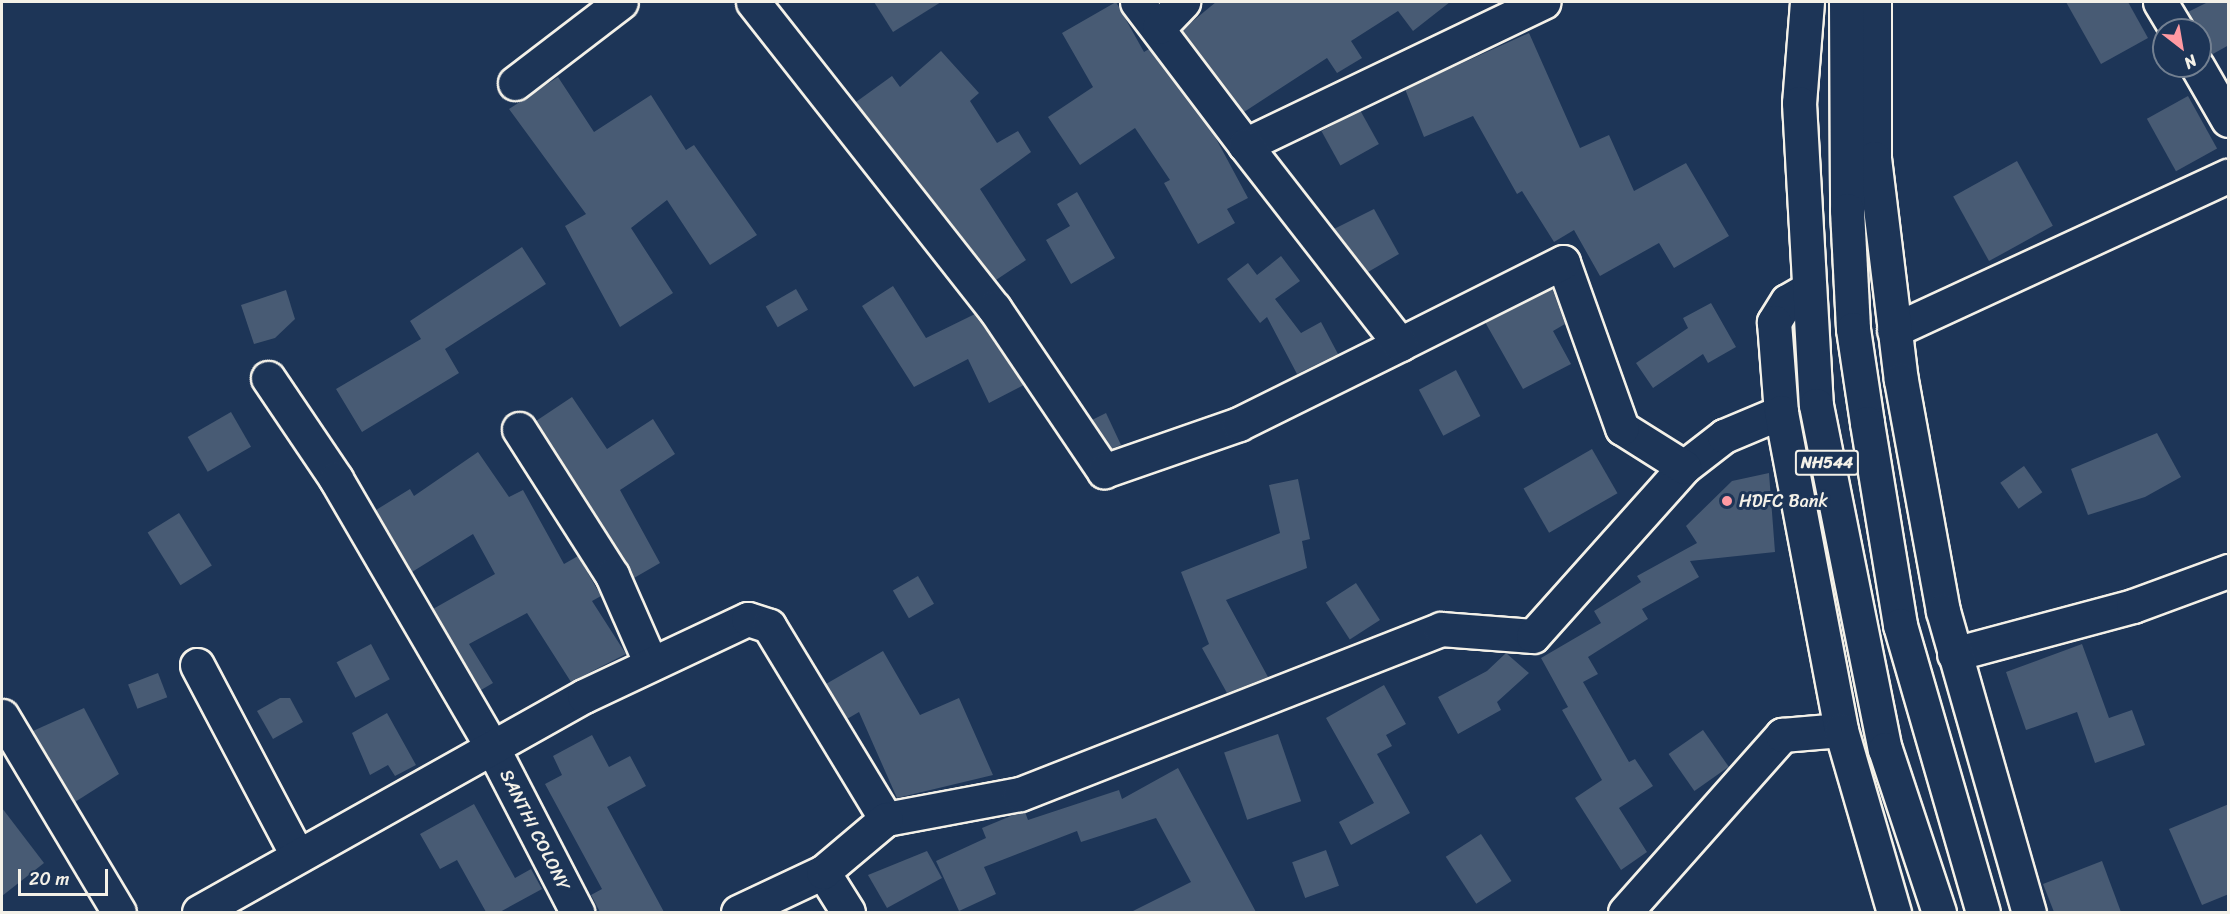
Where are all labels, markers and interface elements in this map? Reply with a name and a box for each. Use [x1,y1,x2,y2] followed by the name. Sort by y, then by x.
[2152,18,2212,78] north arrow
[2178,47,2203,77] text: N
[1794,450,1860,476] road number: NH544
[1739,490,1828,512] place label: HDFC Bank
[1720,494,1734,508] marker: HDFC Bank
[495,766,575,894] street label: SANTHI COLONY
[21,857,111,895] scale bar
[29,863,69,895] text: 20 m

